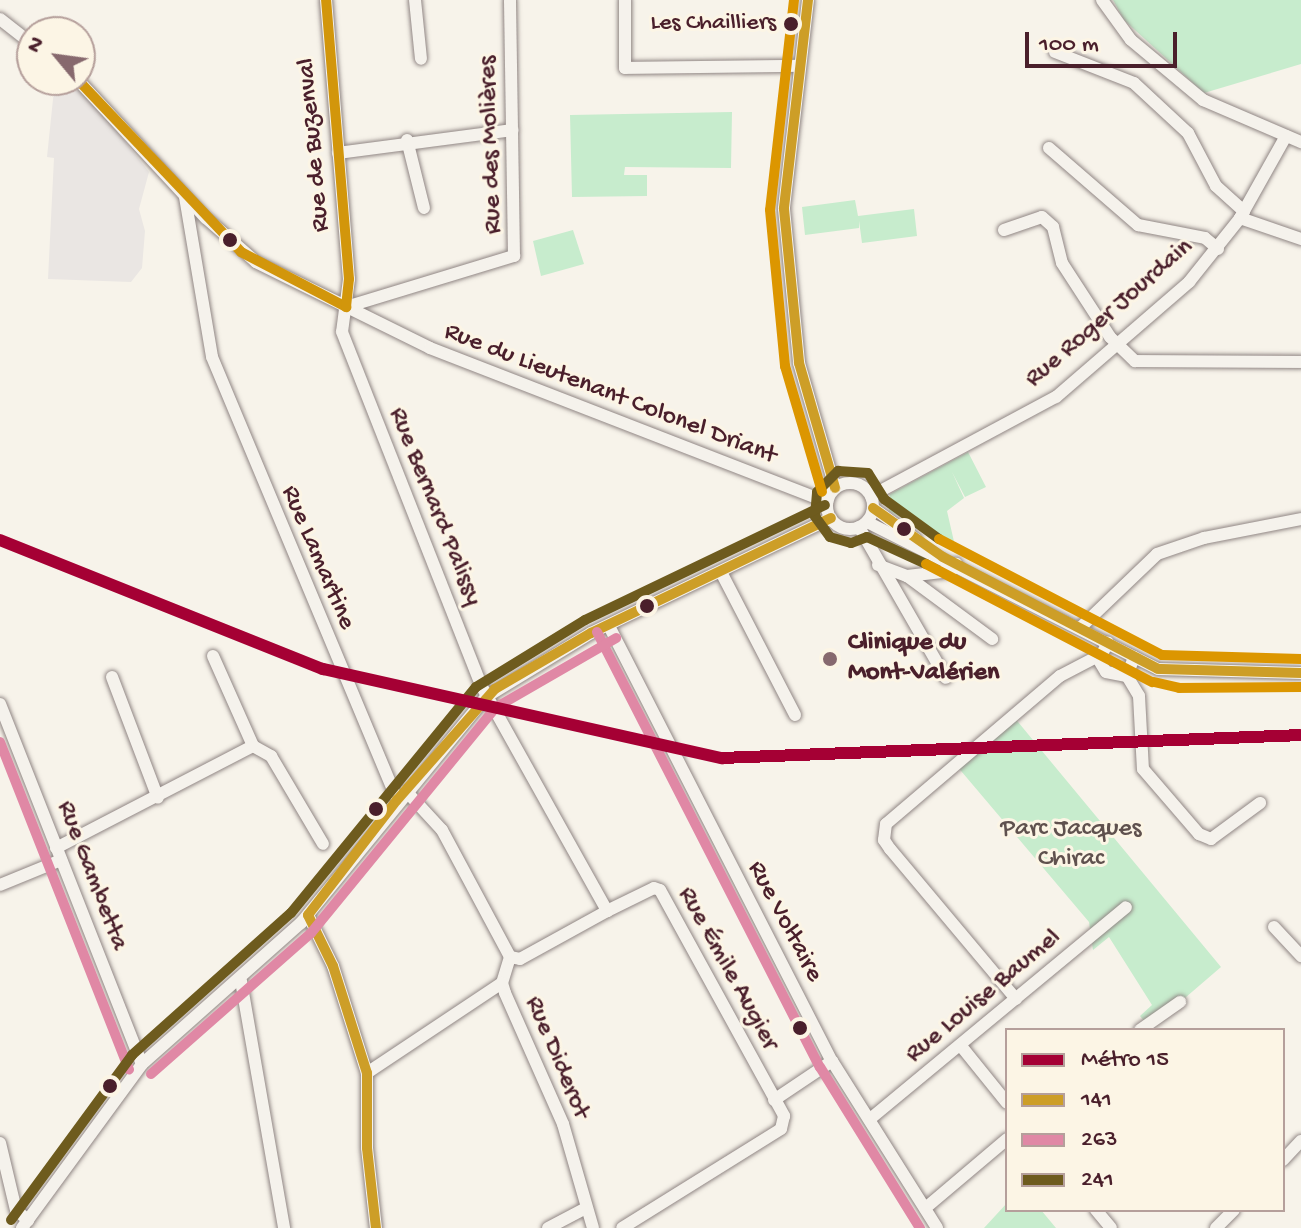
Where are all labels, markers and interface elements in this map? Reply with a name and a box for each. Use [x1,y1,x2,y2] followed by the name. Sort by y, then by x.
[650,10,776,38] place label: Les Chailliers
[16,16,96,96] north arrow
[783,16,799,32] marker: Les Chailliers
[1029,16,1181,66] scale bar
[1039,31,1099,60] text: 100 m
[22,33,52,58] text: N
[473,55,511,235] street label: Rue des Molières
[292,57,338,233] street label: Rue de Buzenval
[222,232,238,248] unlabelled marker
[1020,233,1200,395] street label: Rue Roger Jourdain
[439,317,781,473] street label: Rue du Lieutenant Colonel Driant
[380,403,488,611] street label: Rue Bernard Palissy
[273,481,361,635] street label: Rue Lamartine
[896,521,912,537] unlabelled marker
[639,598,655,614] unlabelled marker
[848,628,999,690] place label: Clinique du Mont-Valérien
[819,648,841,670] marker: Clinique du Mont-Valérien
[48,797,134,955] street label: Rue Gambetta
[368,801,384,817] unlabelled marker
[1001,814,1141,876] park label: Parc Jacques Chirac
[739,856,829,988] street label: Rue Voltaire
[669,882,785,1056] street label: Rue Émile Augier
[900,923,1068,1071] street label: Rue Louise Baumel
[516,992,596,1124] street label: Rue Diderot
[792,1020,808,1036] unlabelled marker
[1005,1028,1285,1212] legend
[1081,1046,1169,1075] text: Métro 15
[102,1078,118,1094] unlabelled marker
[1081,1086,1112,1115] text: 141
[1081,1126,1117,1155] text: 263
[1081,1166,1114,1195] text: 241

